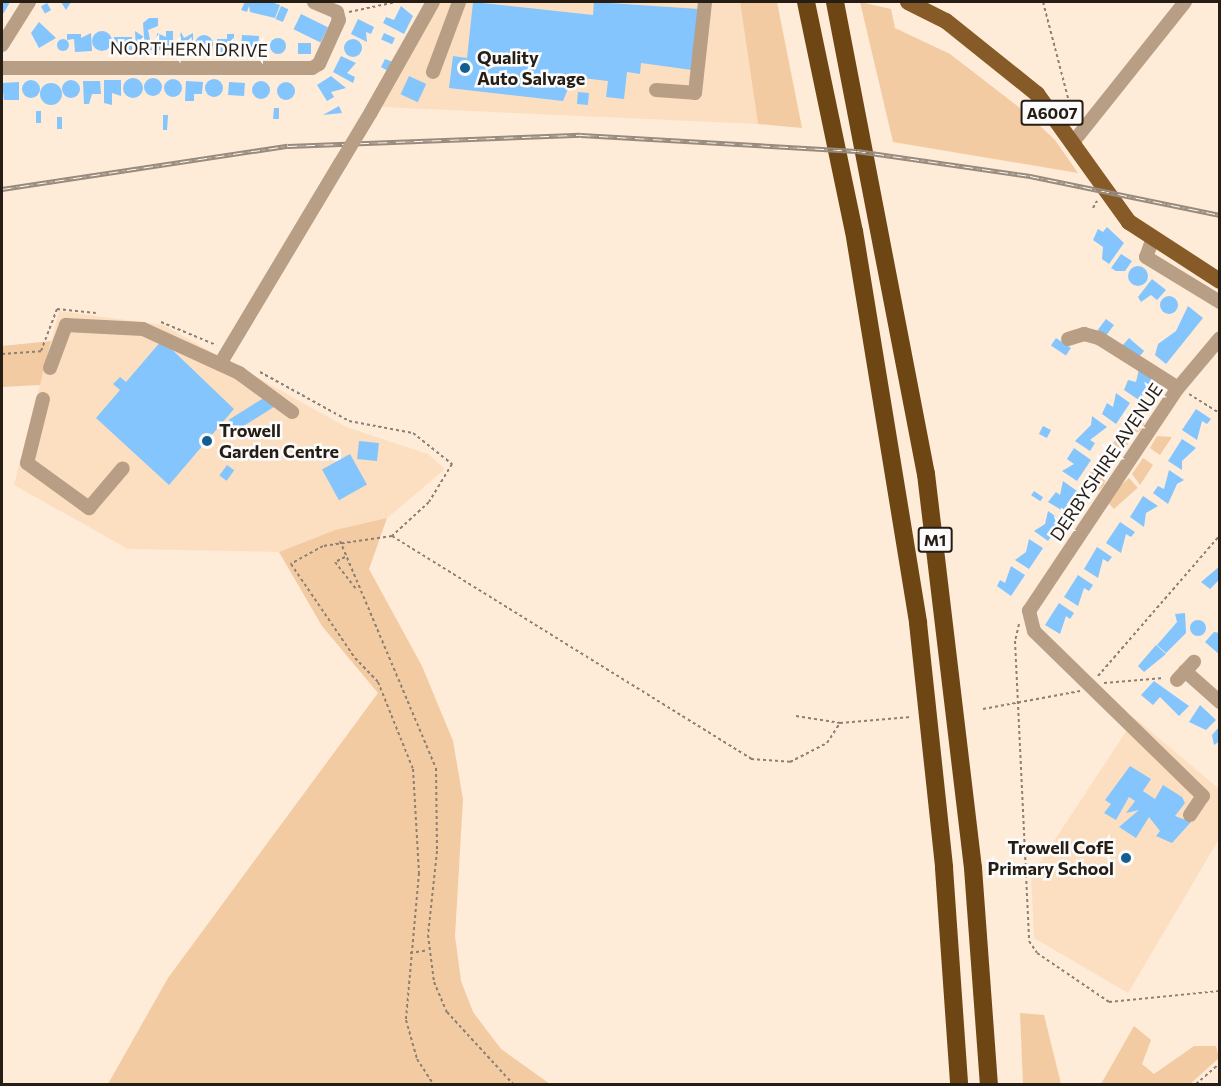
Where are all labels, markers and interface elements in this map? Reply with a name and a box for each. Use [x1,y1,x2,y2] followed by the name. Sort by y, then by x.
[110,37,268,61] street label: NORTHERN DRIVE
[477,47,585,90] place label: Quality Auto Salvage
[458,61,472,75] marker: Quality Auto Salvage
[1020,100,1084,126] road number: A6007
[1045,379,1167,545] street label: DERBYSHIRE AVENUE
[219,420,339,462] place label: Trowell Garden Centre
[200,434,214,448] marker: Trowell Garden Centre
[917,527,953,553] road number: M1
[988,837,1114,880] place label: Trowell CofE Primary School
[1119,851,1133,865] marker: Trowell CofE Primary School

